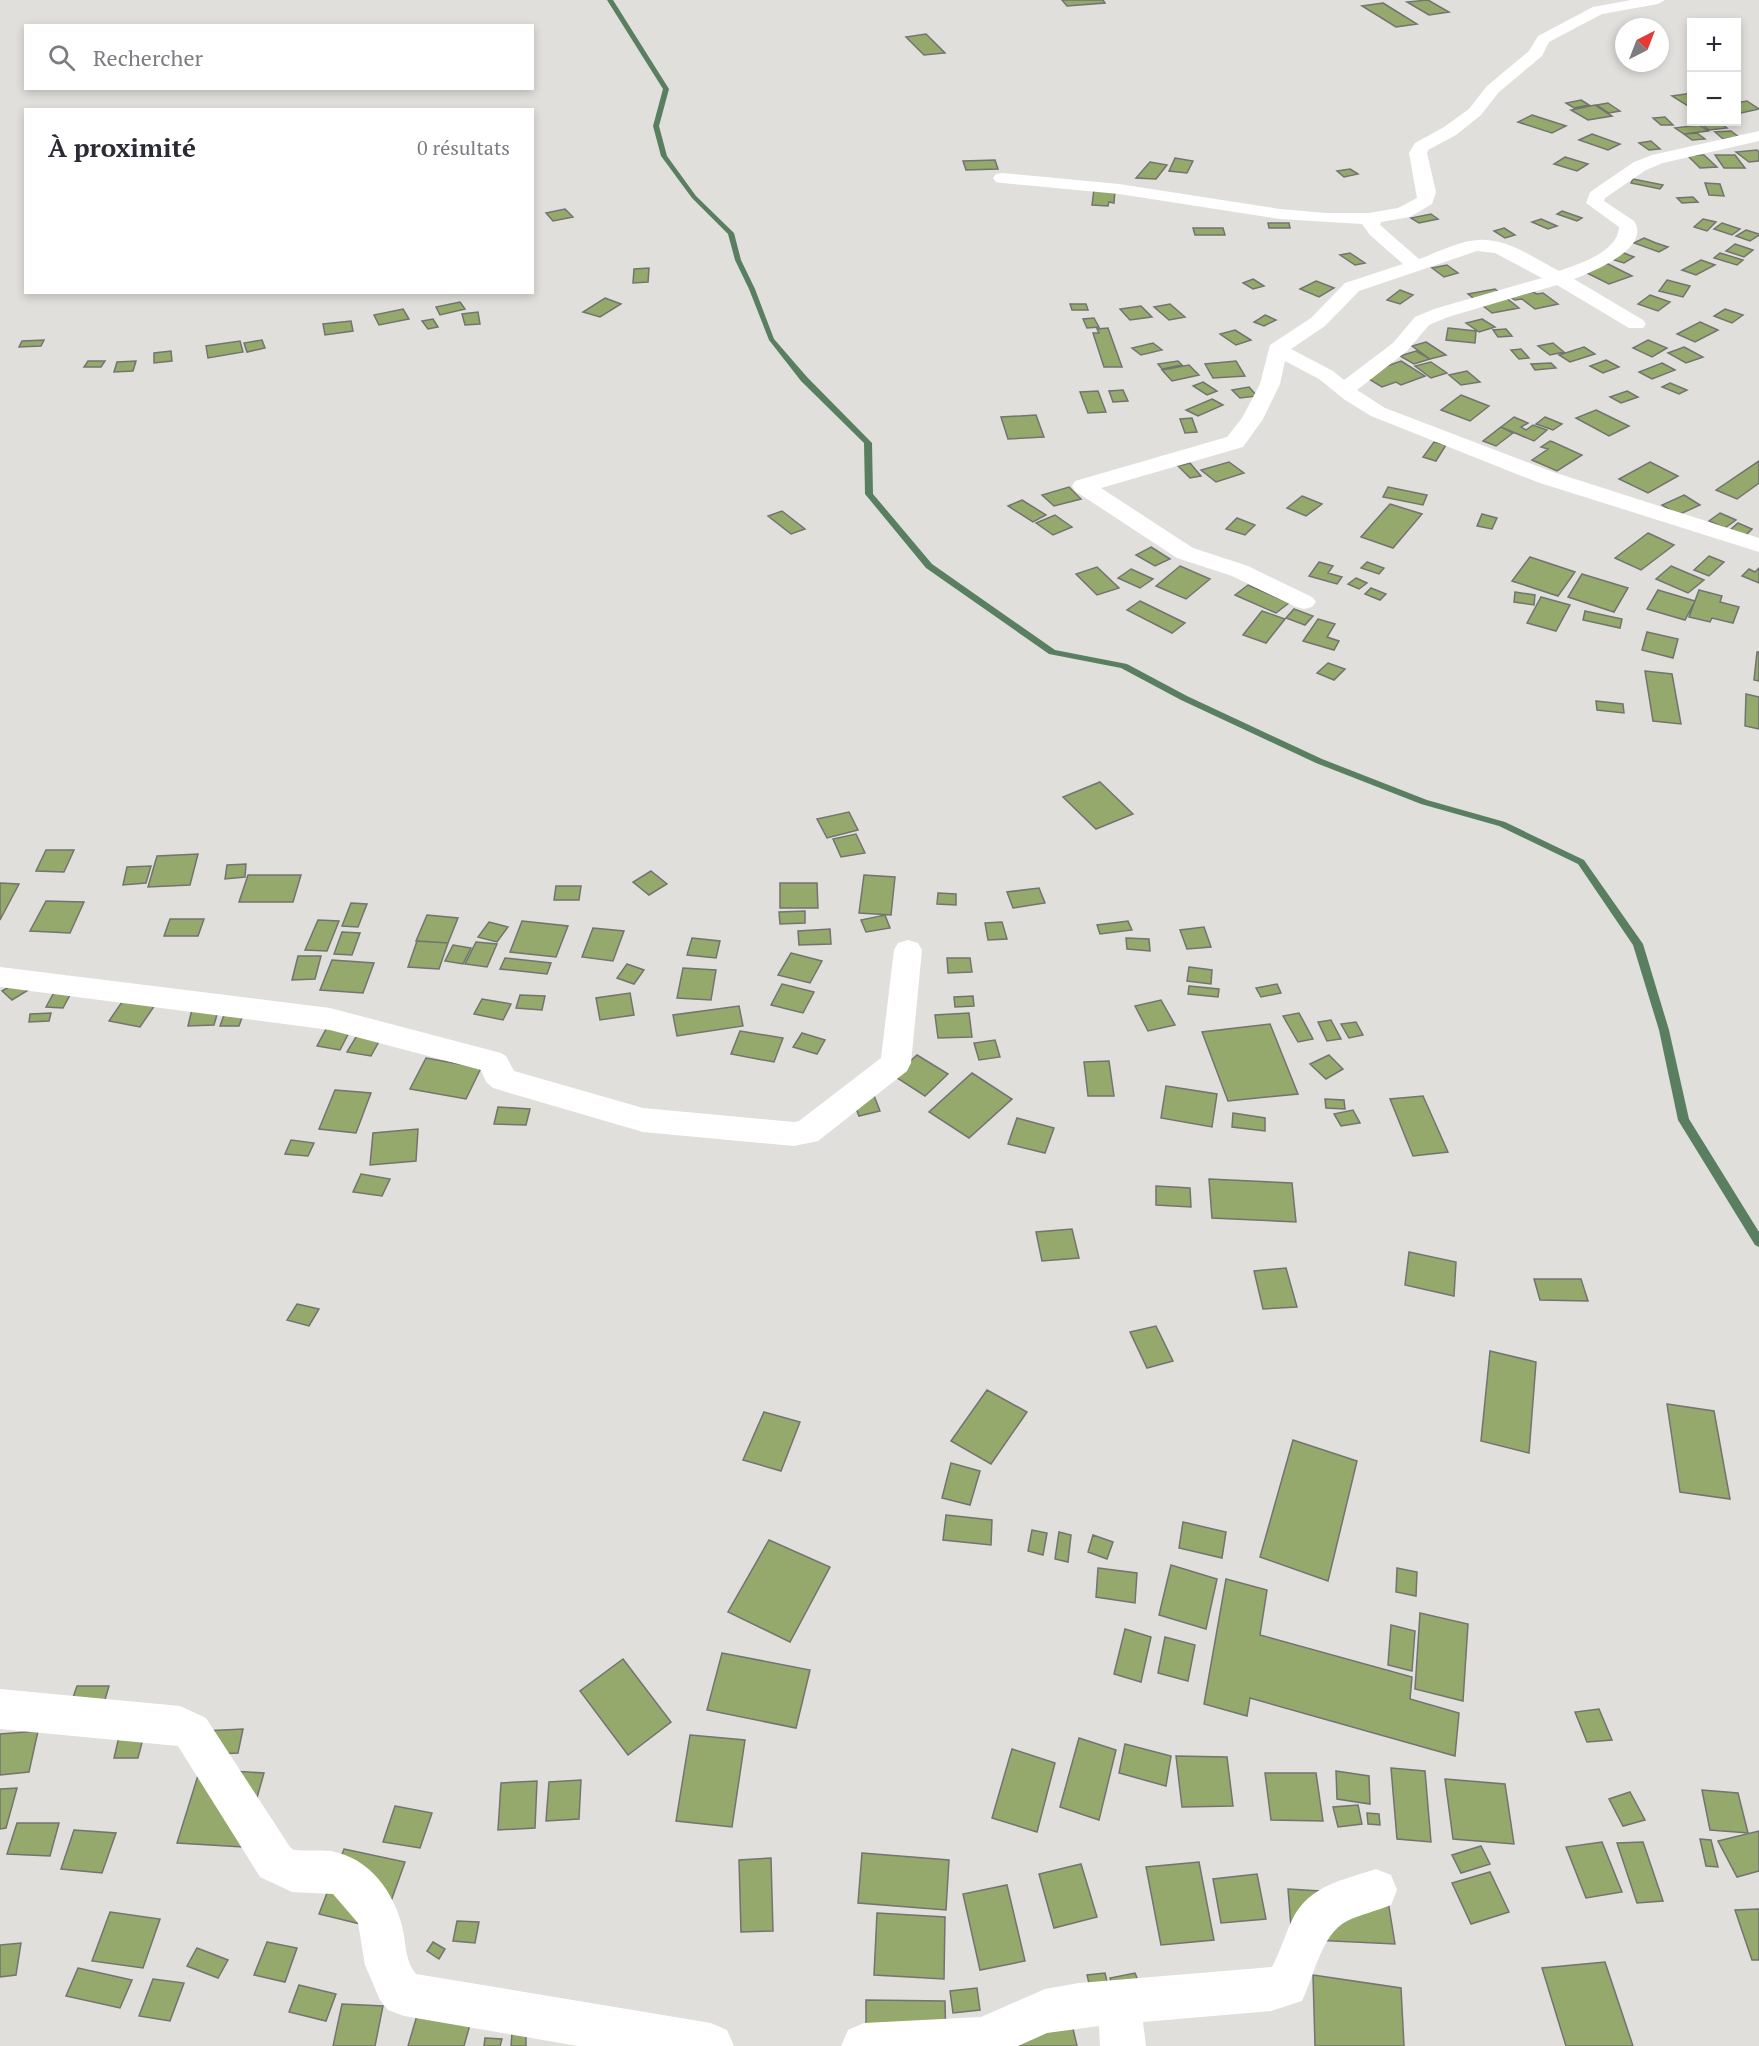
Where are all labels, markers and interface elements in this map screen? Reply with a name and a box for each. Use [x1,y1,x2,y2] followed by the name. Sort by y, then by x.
[1615,18,1669,72] north arrow
[1687,18,1741,126] map controls
[1687,18,1741,72] button: +
[24,24,534,90] search box
[45,41,78,74] icon: search
[93,43,203,72] text: Rechercher
[1687,72,1741,126] button: −
[48,130,196,164] text: À proximité
[417,134,510,161] text: 0 résultats

